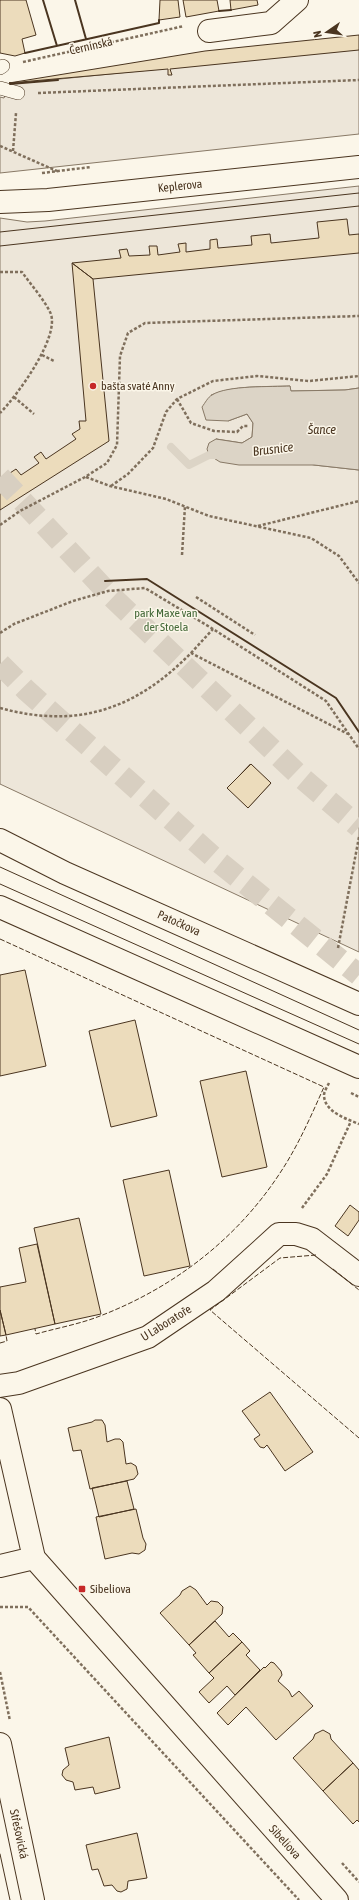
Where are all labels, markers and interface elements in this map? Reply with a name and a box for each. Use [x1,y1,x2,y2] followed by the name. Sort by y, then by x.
[307,12,347,52] north arrow
[311,30,324,39] text: N
[68,34,114,58] street label: Černínská
[157,177,203,195] street label: Keplerova
[101,379,175,393] place label: bašta svaté Anny
[88,381,98,391] marker: bašta svaté Anny
[307,422,336,437] water label: Šance
[252,439,294,459] water label: Brusnice
[134,606,198,634] park label: park Maxe van der Stoela
[155,907,203,939] street label: Patočkova
[138,1302,194,1344] street label: U Laboratoře
[90,1582,131,1596] place label: Sibeliova
[77,1584,87,1594] marker: Sibeliova
[7,1808,31,1860] street label: Střešovická
[266,1822,304,1862] street label: Sibeliova

